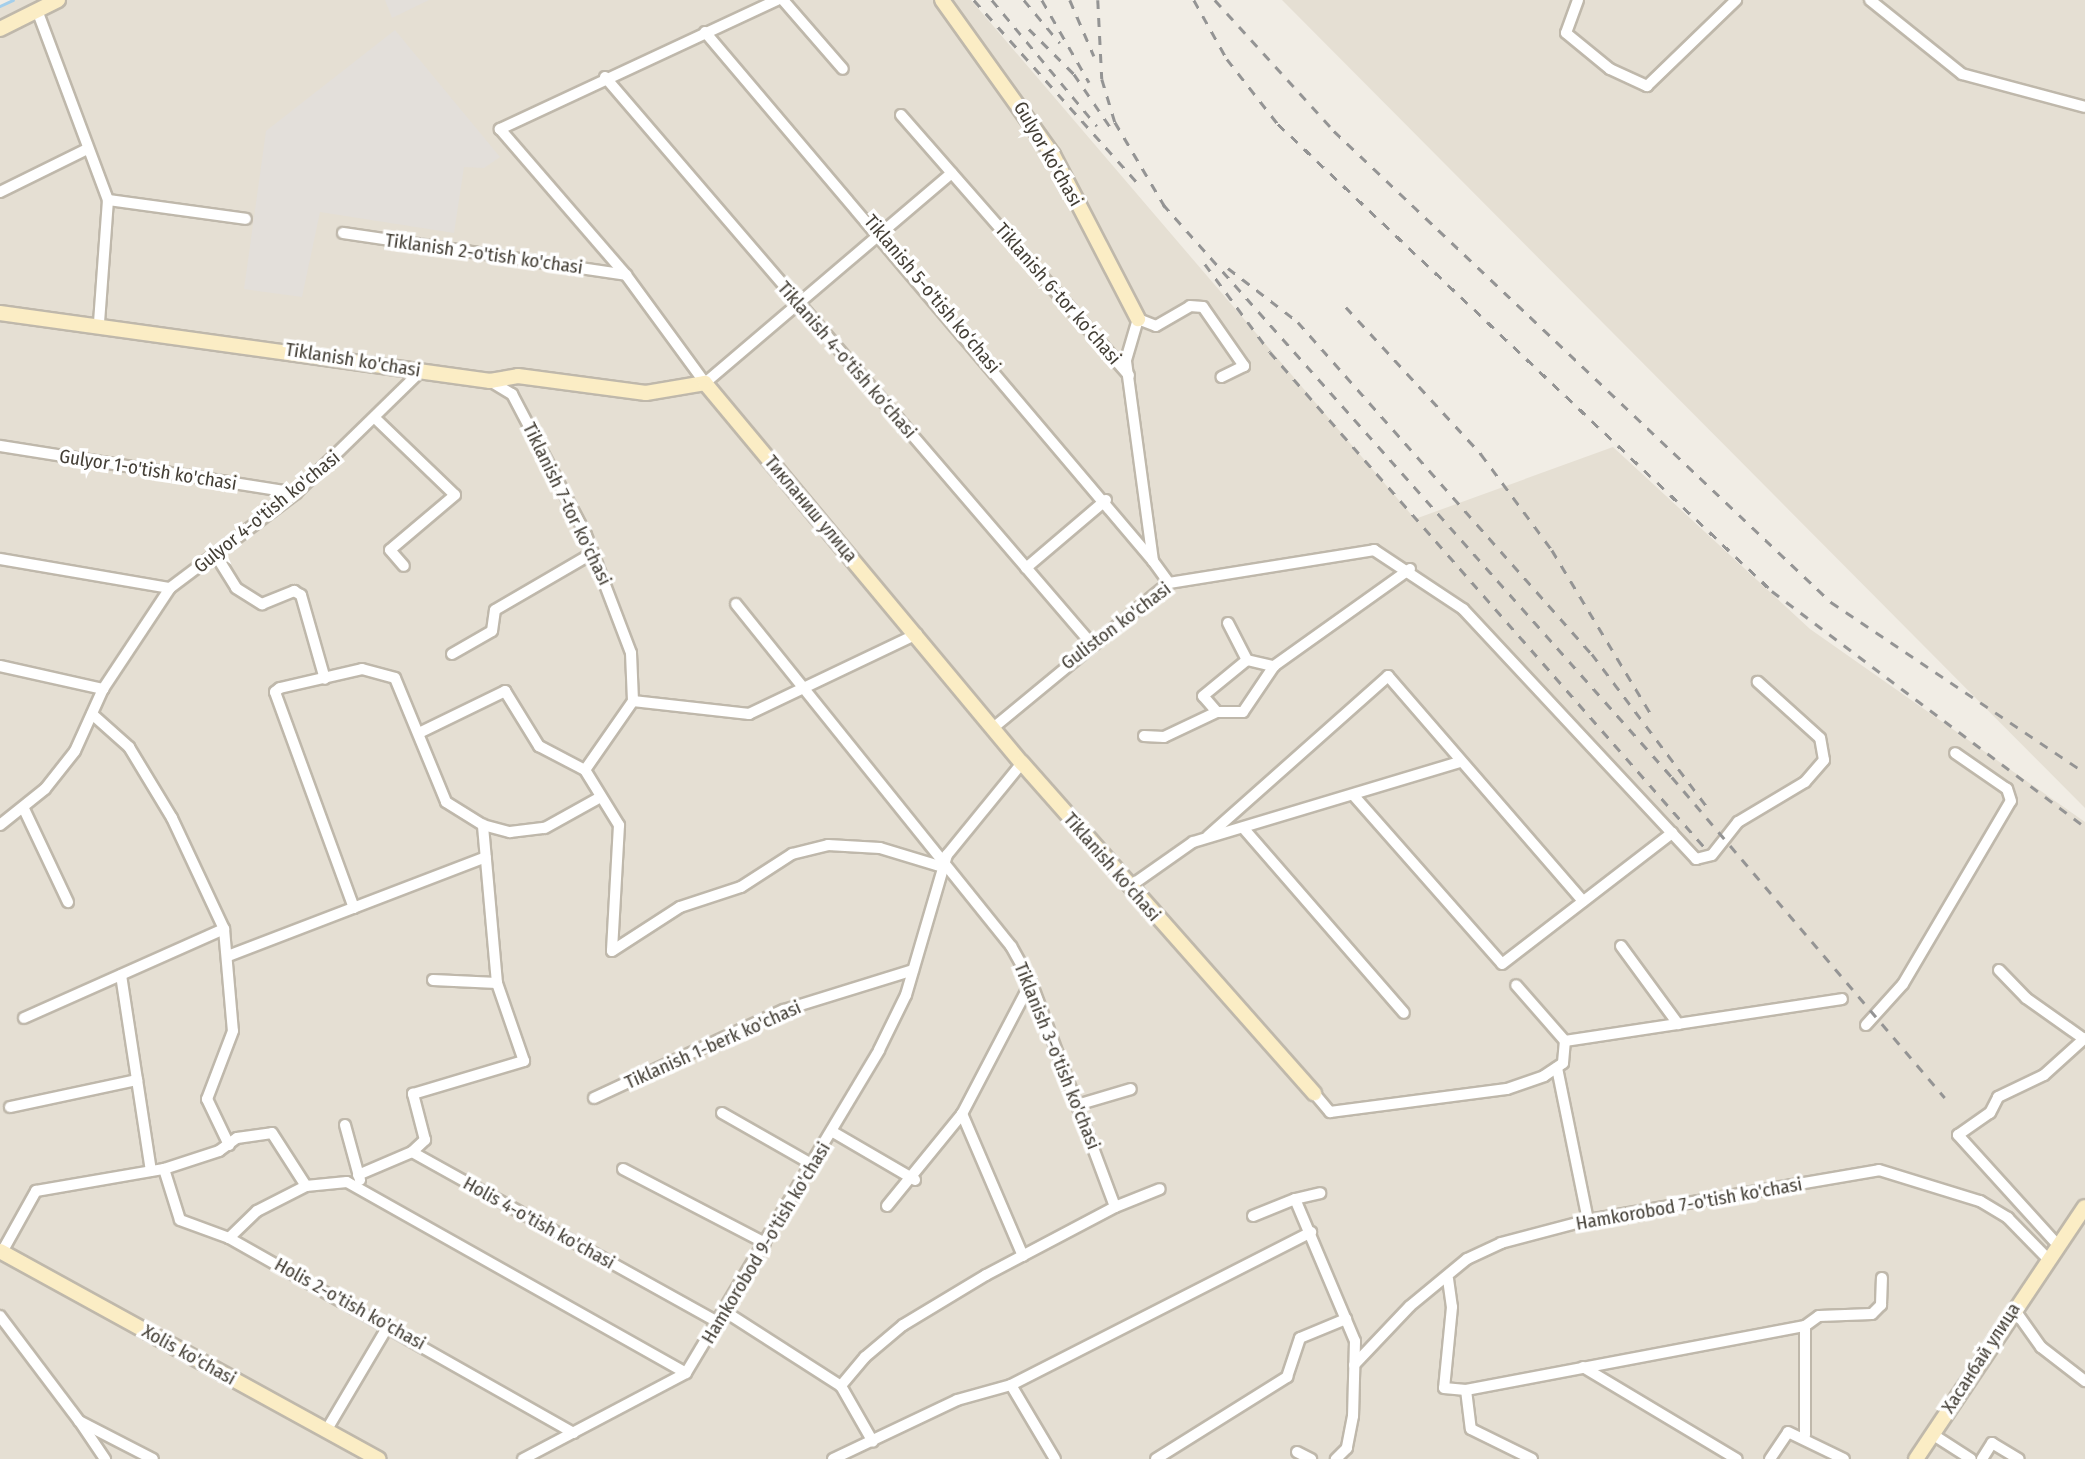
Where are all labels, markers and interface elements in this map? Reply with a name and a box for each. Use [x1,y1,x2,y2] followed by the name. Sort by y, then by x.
[1009,97,1087,211] street label: Gulyor ko'chasi
[859,210,1005,378] street label: Tiklanish 5-o'tish ko‘chasi
[990,219,1126,369] street label: Tiklanish 6-tor ko‘chasi
[384,229,584,279] street label: Tiklanish 2-o'tish ko'chasi
[773,277,921,443] street label: Tiklanish 4-o'tish ko‘chasi
[284,338,422,382] street label: Tiklanish ko'chasi
[518,419,616,589] street label: Tiklanish 7-tor ko'chasi
[58,445,238,495] street label: Gulyor 1-o'tish ko'chasi
[189,446,345,578] street label: Gulyor 4-o'tish ko'chasi
[760,451,862,567] street label: Тикланиш улица
[1057,577,1175,675] street label: Guliston ko'chasi
[1059,808,1165,926] street label: Tiklanish ko'chasi
[1009,959,1105,1153] street label: Tiklanish 3-o'tish ko'chasi
[621,996,805,1094] street label: Tiklanish 1-berk ko'chasi
[697,1138,835,1348] street label: Hamkorobod 9-o'tish ko'chasi
[459,1172,619,1274] street label: Holis 4-o'tish ko'chasi
[1574,1173,1804,1235] street label: Hamkorobod 7-o'tish ko'chasi
[271,1253,429,1355] street label: Holis 2-o'tish ko'chasi
[1937,1298,2025,1418] street label: Хасанбай улица
[138,1320,240,1390] street label: Xolis ko'chasi

